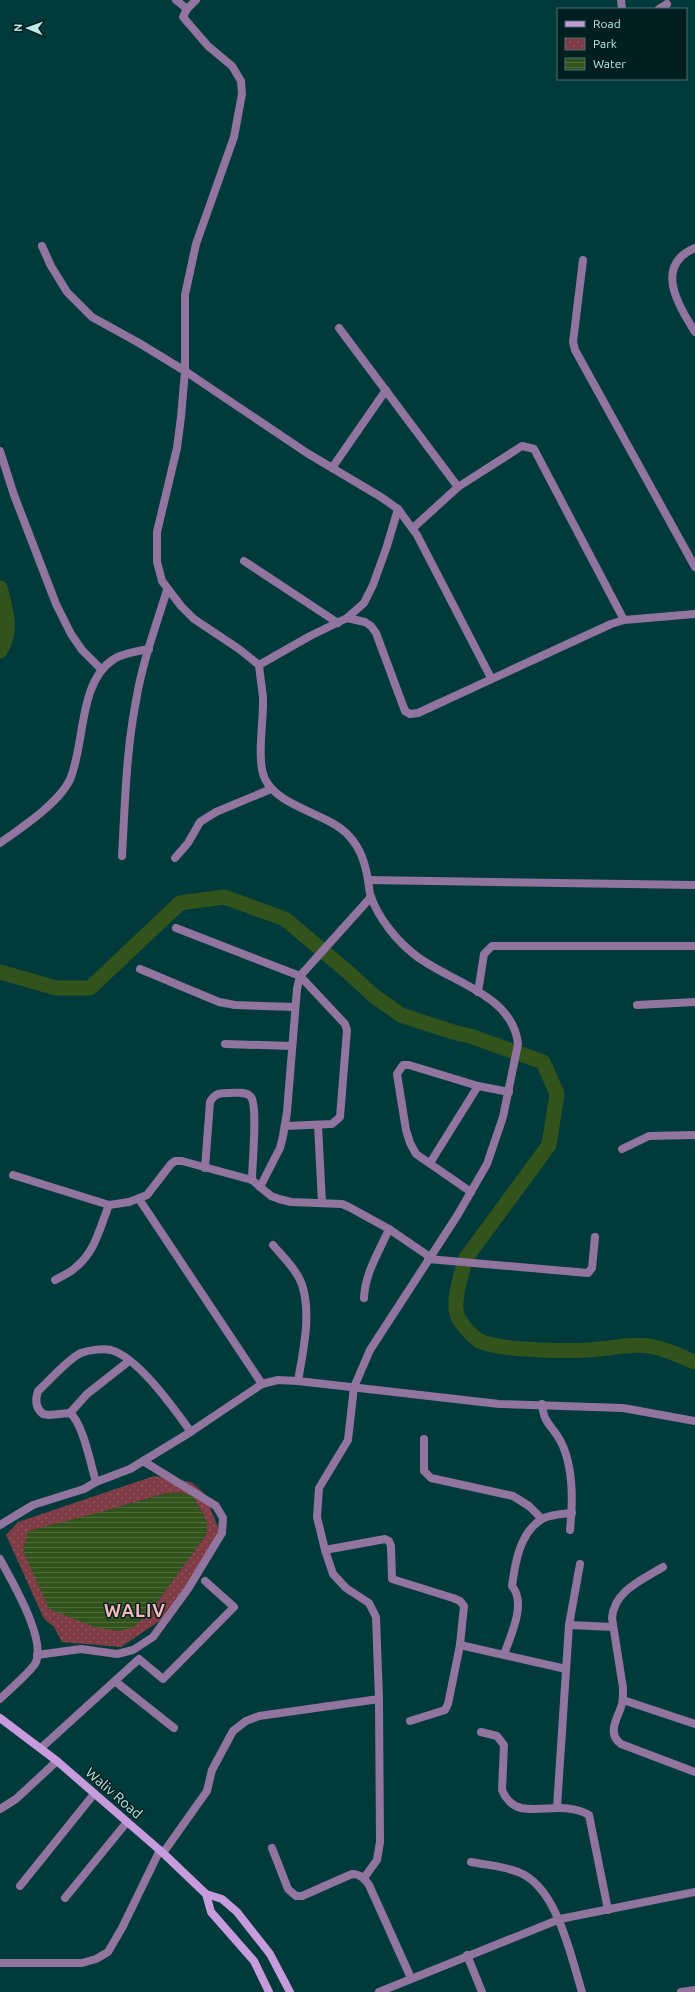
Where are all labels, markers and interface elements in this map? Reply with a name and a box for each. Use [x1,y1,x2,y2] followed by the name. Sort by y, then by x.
[8,8,48,48] north arrow
[557,8,687,80] legend
[593,17,621,30] text: Road
[12,23,24,32] text: N
[593,37,617,50] text: Park
[593,57,626,70] text: Water
[104,1600,166,1620] district label: WALIV
[83,1764,145,1822] street label: Waliv Road

